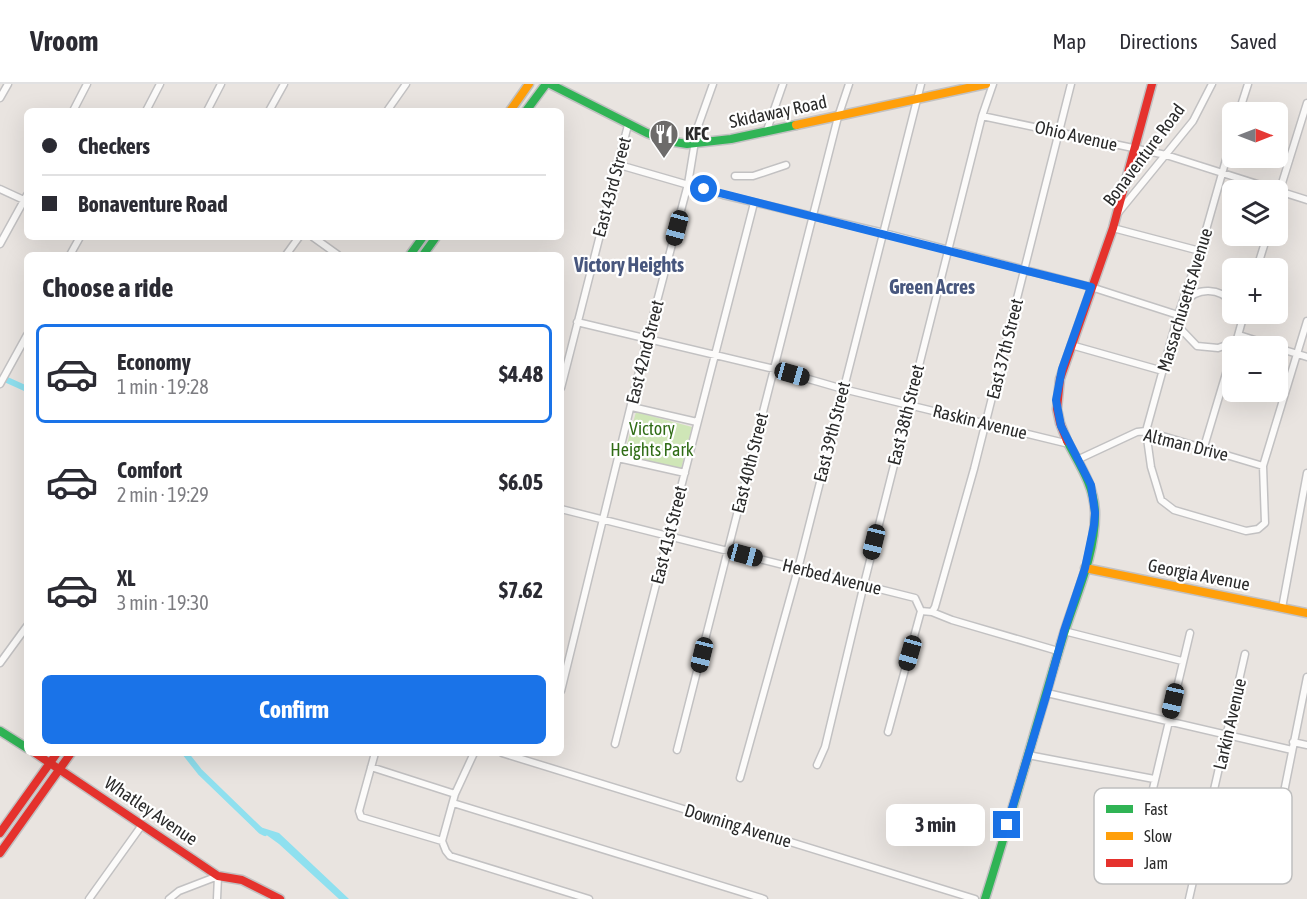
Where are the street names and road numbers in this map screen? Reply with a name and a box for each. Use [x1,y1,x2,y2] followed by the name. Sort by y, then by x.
[727,91,829,132] street label: Skidaway Road
[1098,99,1189,210] street label: Bonaventure Road
[1033,116,1119,155] street label: Ohio Avenue
[588,135,635,239] street label: East 43rd Street
[1153,225,1216,374] street label: Massachusetts Avenue
[982,296,1027,401] street label: East 37th Street
[621,298,668,406] street label: East 42nd Street
[883,362,928,467] street label: East 38th Street
[809,379,854,484] street label: East 39th Street
[931,400,1029,443] street label: Raskin Avenue
[727,410,772,515] street label: East 40th Street
[1142,424,1231,465] street label: Altman Drive
[646,484,691,586] street label: East 41st Street
[780,554,884,599] street label: Herbed Avenue
[1146,554,1252,595] street label: Georgia Avenue
[1209,676,1250,772] street label: Larkin Avenue
[101,772,202,849] street label: Whatley Avenue
[682,799,794,852] street label: Downing Avenue

